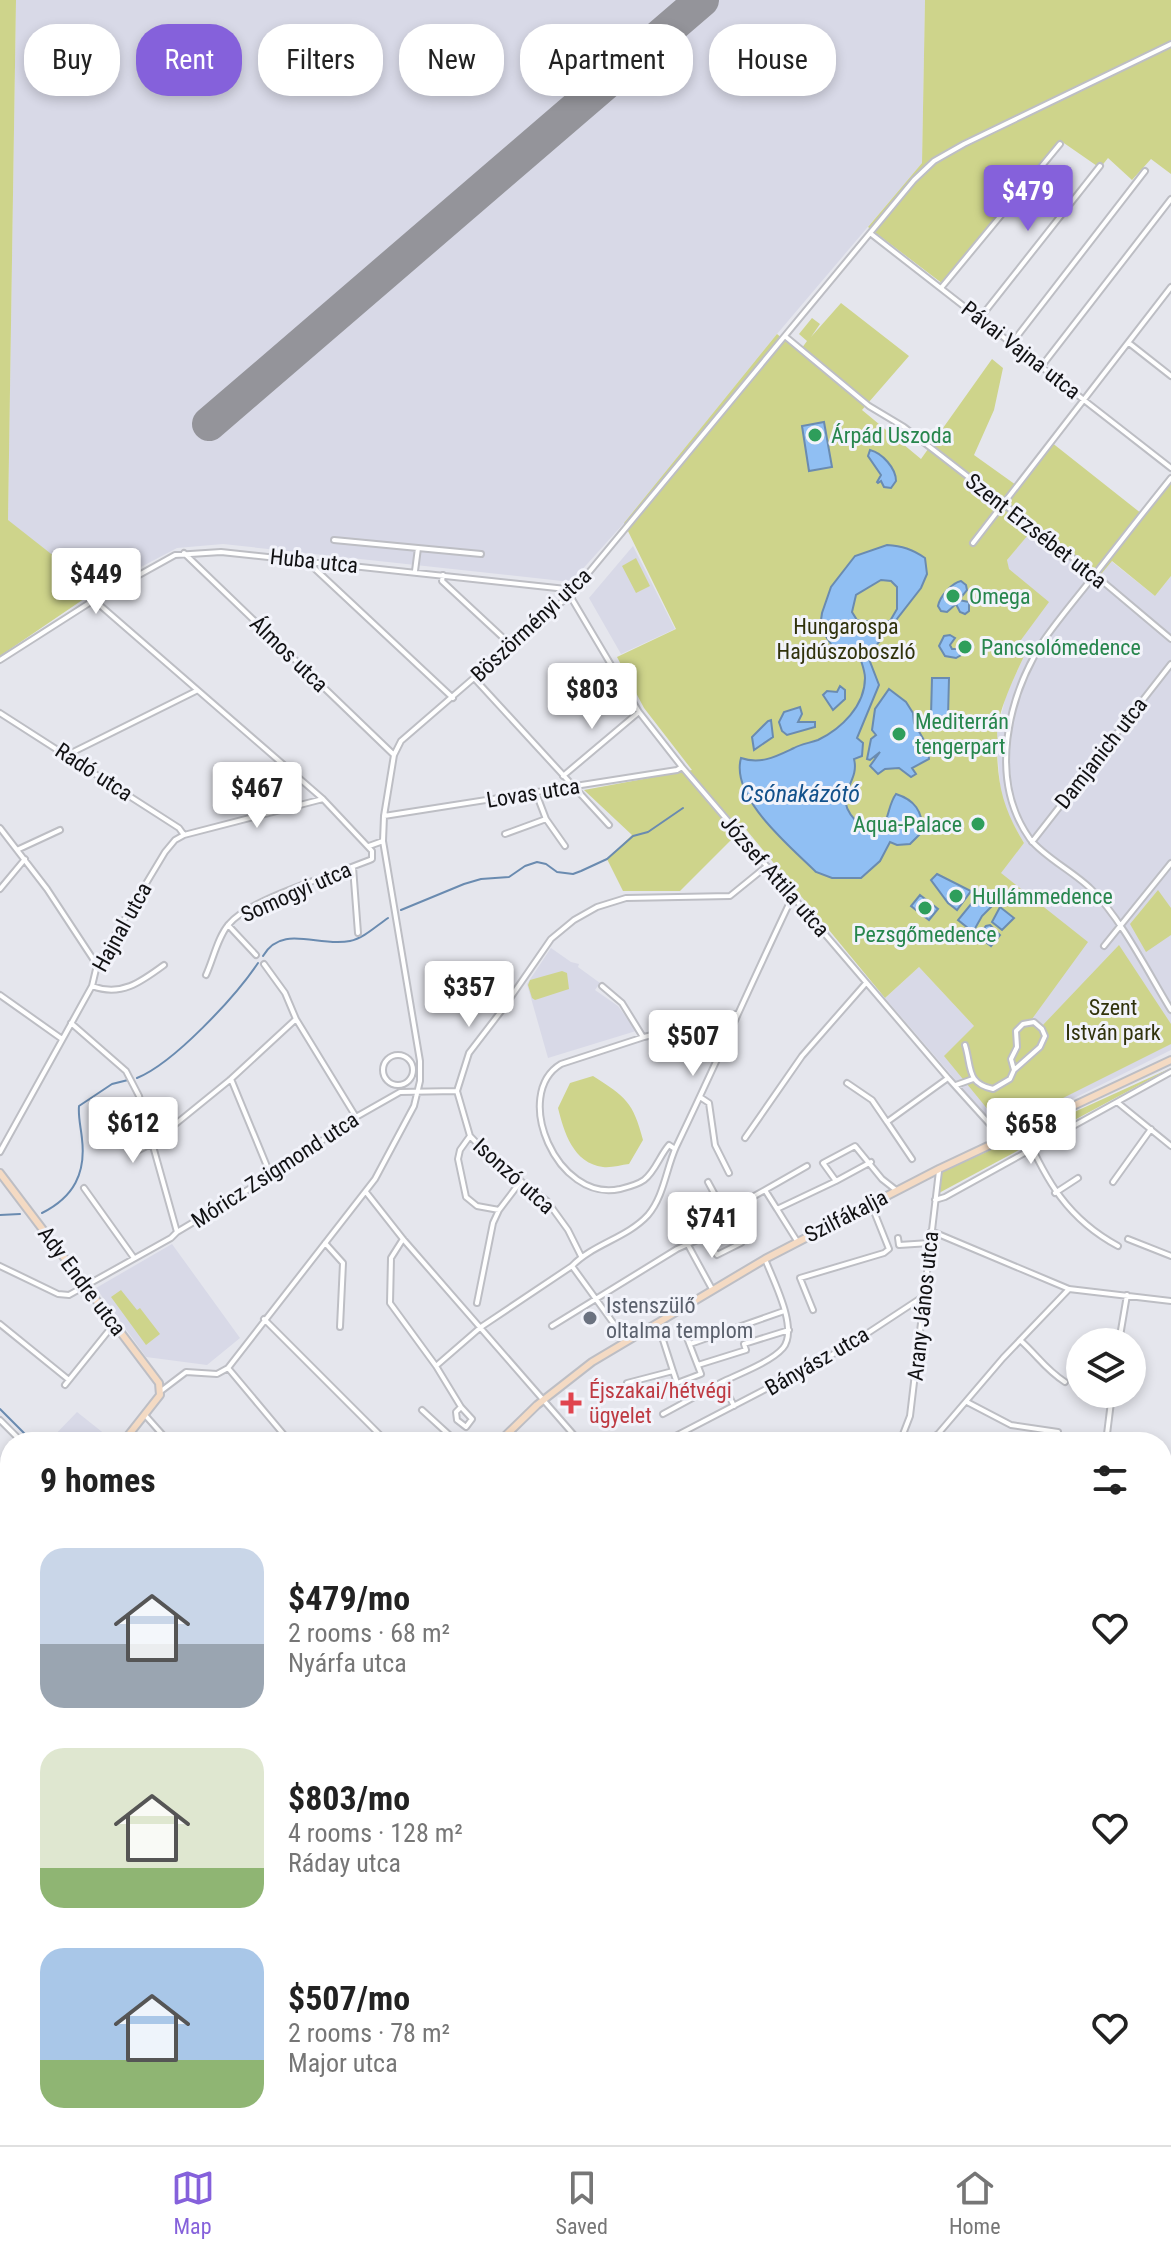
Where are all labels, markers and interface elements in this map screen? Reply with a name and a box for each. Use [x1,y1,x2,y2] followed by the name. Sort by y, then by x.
[24,24,120,96] chip: Buy
[136,24,242,96] chip: Rent
[258,24,383,96] chip: Filters
[399,24,504,96] chip: New
[520,24,693,96] chip: Apartment
[709,24,836,96] chip: House
[981,165,1075,233] pin: $479
[1002,176,1054,206] text: $479
[957,296,1085,404] street label: Pávai Vajna utca
[831,423,952,448] place label: Árpád Uszoda
[806,426,824,444] marker: Árpád Uszoda
[961,468,1111,594] street label: Szent Erzsébet utca
[269,544,359,578] street label: Huba utca
[49,548,143,616] pin: $449
[70,559,122,589] text: $449
[466,563,596,687] street label: Böszörményi utca
[969,584,1031,609] place label: Omega
[944,587,962,605] marker: Omega
[245,611,333,697] street label: Álmos utca
[777,614,915,664] park label: Hungarospa Hajdúszoboszló
[981,635,1141,660] place label: Pancsolómedence
[956,638,974,656] marker: Pancsolómedence
[545,663,639,731] pin: $803
[566,674,618,704] text: $803
[1050,692,1152,814] street label: Damjanich utca
[915,709,1009,759] place label: Mediterrán tengerpart
[890,725,908,743] marker: Mediterrán tengerpart
[51,738,137,806] street label: Radó utca
[210,762,304,830] pin: $467
[231,773,283,803] text: $467
[485,773,581,813] street label: Lovas utca
[740,780,860,808] water label: Csónakázótó
[716,810,834,942] street label: József Attila utca
[853,812,962,837] place label: Aqua-Palace
[969,815,987,833] marker: Aqua-Palace
[237,857,355,927] street label: Somogyi utca
[87,878,157,976] street label: Hajnal utca
[972,884,1113,909] place label: Hullámmedence
[947,887,965,905] marker: Hullámmedence
[916,899,934,917] marker: Pezsgőmedence
[853,922,997,947] place label: Pezsgőmedence
[422,961,516,1029] pin: $357
[443,972,495,1002] text: $357
[1065,995,1161,1045] park label: Szent István park
[646,1010,740,1078] pin: $507
[667,1021,719,1051] text: $507
[86,1097,180,1165] pin: $612
[984,1098,1078,1166] pin: $658
[187,1107,363,1233] street label: Móricz Zsigmond utca
[107,1108,159,1138] text: $612
[1005,1109,1057,1139] text: $658
[468,1133,560,1219] street label: Isonzó utca
[800,1185,892,1247] street label: Szilfákalja
[665,1192,759,1260] pin: $741
[686,1203,738,1233] text: $741
[33,1222,131,1340] street label: Ady Endre utca
[903,1230,943,1382] street label: Arany János utca
[606,1293,753,1343] place label: Istenszülő oltalma templom
[581,1309,599,1327] marker: Istenszülő oltalma templom
[761,1321,873,1401] street label: Bányász utca
[1066,1328,1146,1408] map controls
[1066,1328,1146,1408] button: layers
[589,1378,732,1428] place label: Éjszakai/hétvégi ügyelet
[560,1392,582,1414] marker: Éjszakai/hétvégi ügyelet
[1088,1458,1132,1502] icon: filters
[40,1460,156,1500] text: 9 homes
[288,1578,410,1618] text: $479/mo
[104,1580,200,1676] icon: home
[1088,1606,1132,1650] icon: heart
[288,1618,450,1648] text: 2 rooms · 68 m²
[288,1648,407,1678] text: Nyárfa utca
[288,1778,410,1818] text: $803/mo
[104,1780,200,1876] icon: home
[1088,1806,1132,1850] icon: heart
[288,1818,463,1848] text: 4 rooms · 128 m²
[288,1848,401,1878] text: Ráday utca
[288,1978,410,2018] text: $507/mo
[104,1980,200,2076] icon: home
[1088,2006,1132,2050] icon: heart
[288,2018,450,2048] text: 2 rooms · 78 m²
[288,2048,398,2078] text: Major utca
[171,2166,215,2239] tab: Map
[556,2166,608,2239] tab: Saved
[949,2166,1000,2239] tab: Home

